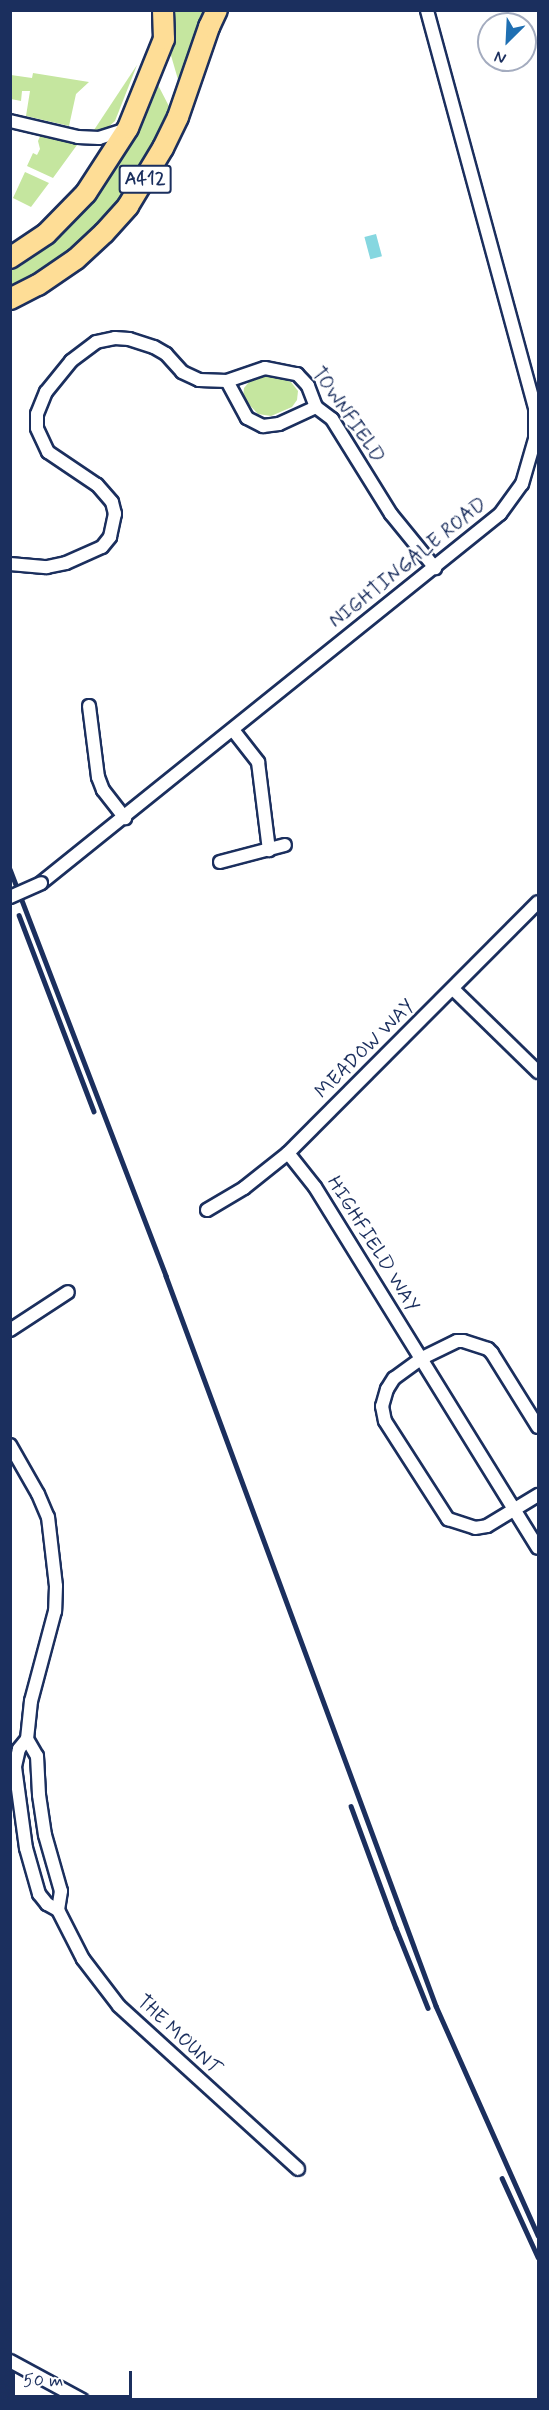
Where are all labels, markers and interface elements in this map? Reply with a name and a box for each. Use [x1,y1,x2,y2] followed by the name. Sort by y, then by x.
[477,12,537,72] north arrow
[491,45,509,69] text: N
[118,164,172,194] road number: A412
[306,362,390,468] street label: TOWNFIELD
[325,493,491,633] street label: NIGHTINGALE ROAD
[310,994,420,1104] street label: MEADOW WAY
[322,1172,424,1316] street label: HIGHFIELD WAY
[131,1989,227,2081] street label: THE MOUNT
[15,2359,135,2397] scale bar
[23,2369,63,2393] text: 50 m

